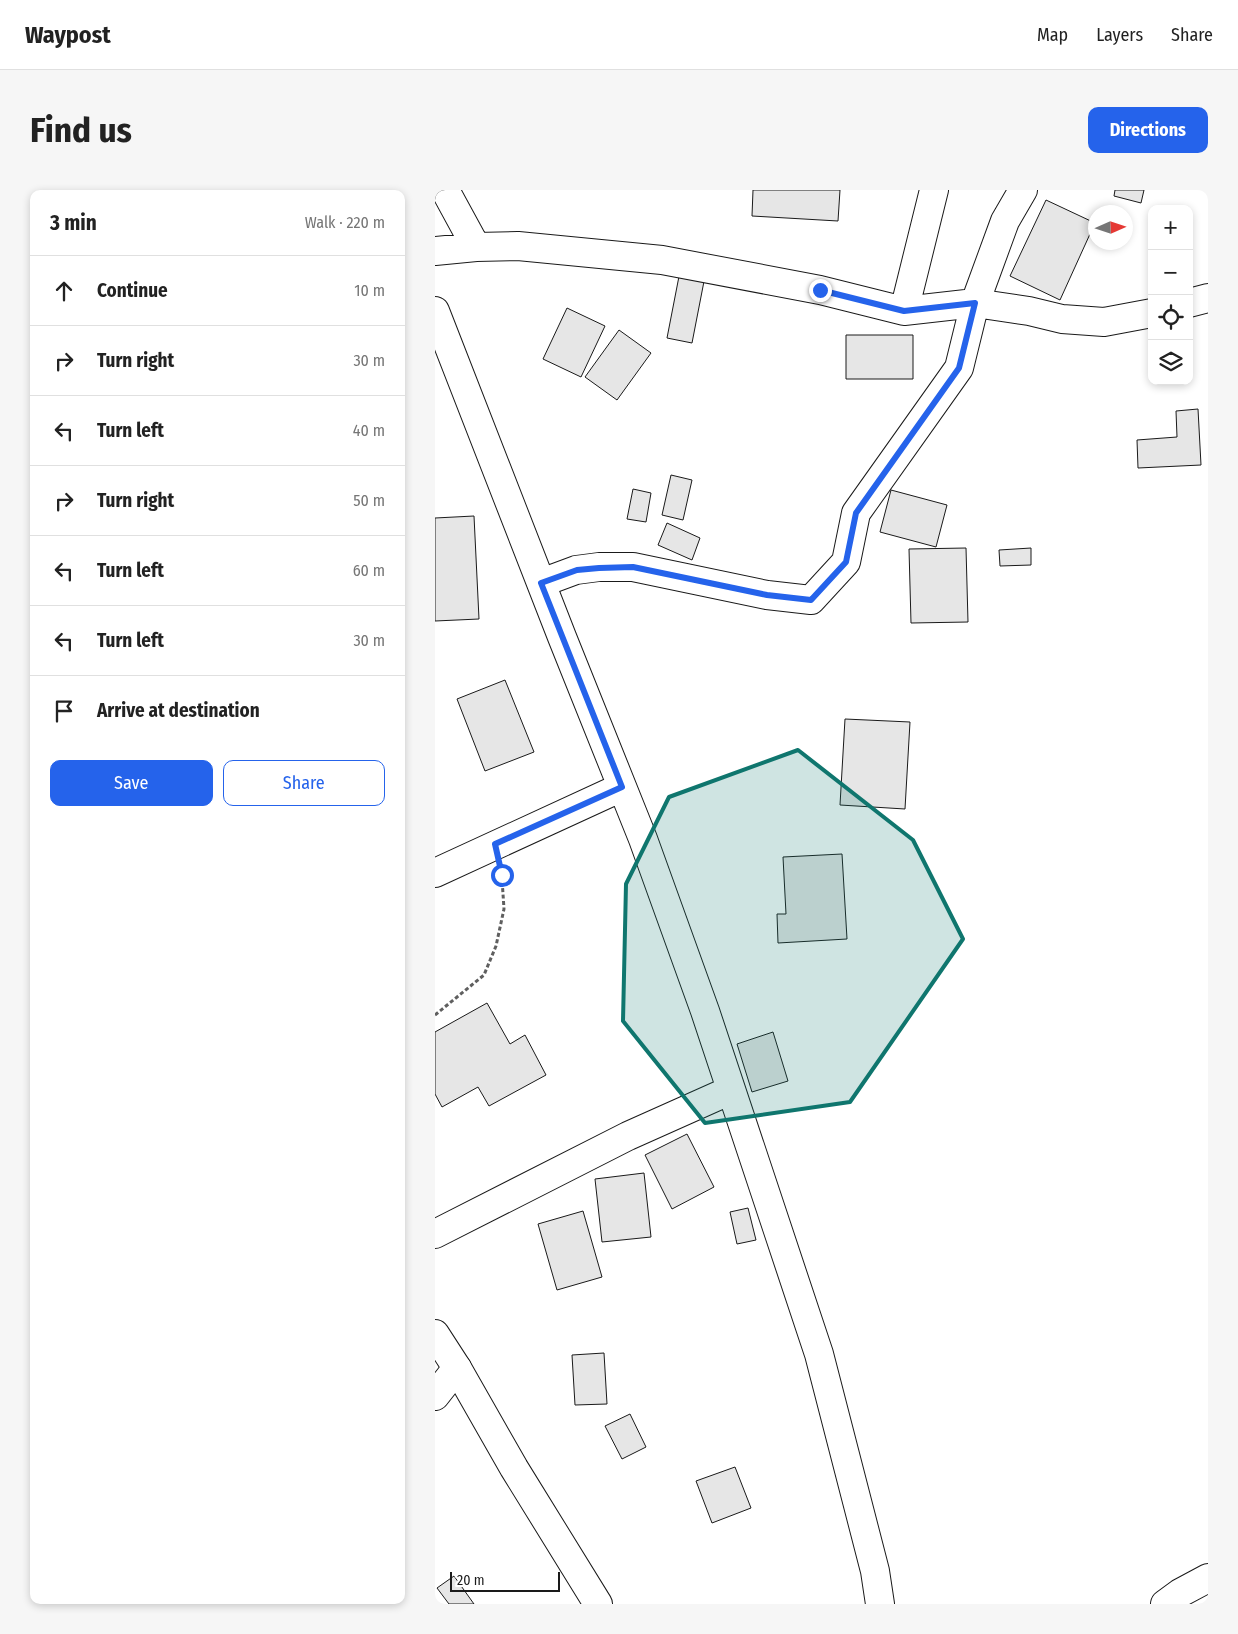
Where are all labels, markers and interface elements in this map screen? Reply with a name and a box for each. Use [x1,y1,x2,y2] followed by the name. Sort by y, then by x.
[25,21,111,49] text: Waypost
[1037,24,1068,46] text: Map
[1096,24,1143,46] text: Layers
[1171,24,1213,46] text: Share
[1088,107,1208,153] button: Directions
[30,109,132,151] text: Find us
[1088,205,1133,250] north arrow
[1148,205,1193,385] map controls
[1148,205,1193,250] button: +
[50,210,97,236] text: 3 min
[305,213,385,232] text: Walk · 220 m
[1148,250,1193,295] button: −
[50,277,78,305] icon: ahead
[97,279,168,302] text: Continue
[809,279,832,302] route end
[354,281,385,300] text: 10 m
[1148,295,1193,340] button: locate
[1148,340,1193,385] button: layers
[50,347,78,375] icon: right
[97,349,174,372] text: Turn right
[353,351,385,370] text: 30 m
[50,417,78,445] icon: left
[97,419,164,442] text: Turn left
[353,421,385,440] text: 40 m
[50,487,78,515] icon: right
[97,489,174,512] text: Turn right
[353,491,385,510] text: 50 m
[50,557,78,585] icon: left
[97,559,164,582] text: Turn left
[353,561,385,580] text: 60 m
[50,627,78,655] icon: left
[97,629,164,652] text: Turn left
[353,631,385,650] text: 30 m
[50,697,78,725] icon: arrive
[97,699,260,722] text: Arrive at destination
[50,760,213,806] button: Save
[223,760,385,806] button: Share
[491,864,514,887] route start
[450,1569,560,1592] scale bar
[457,1572,485,1589] text: 20 m

